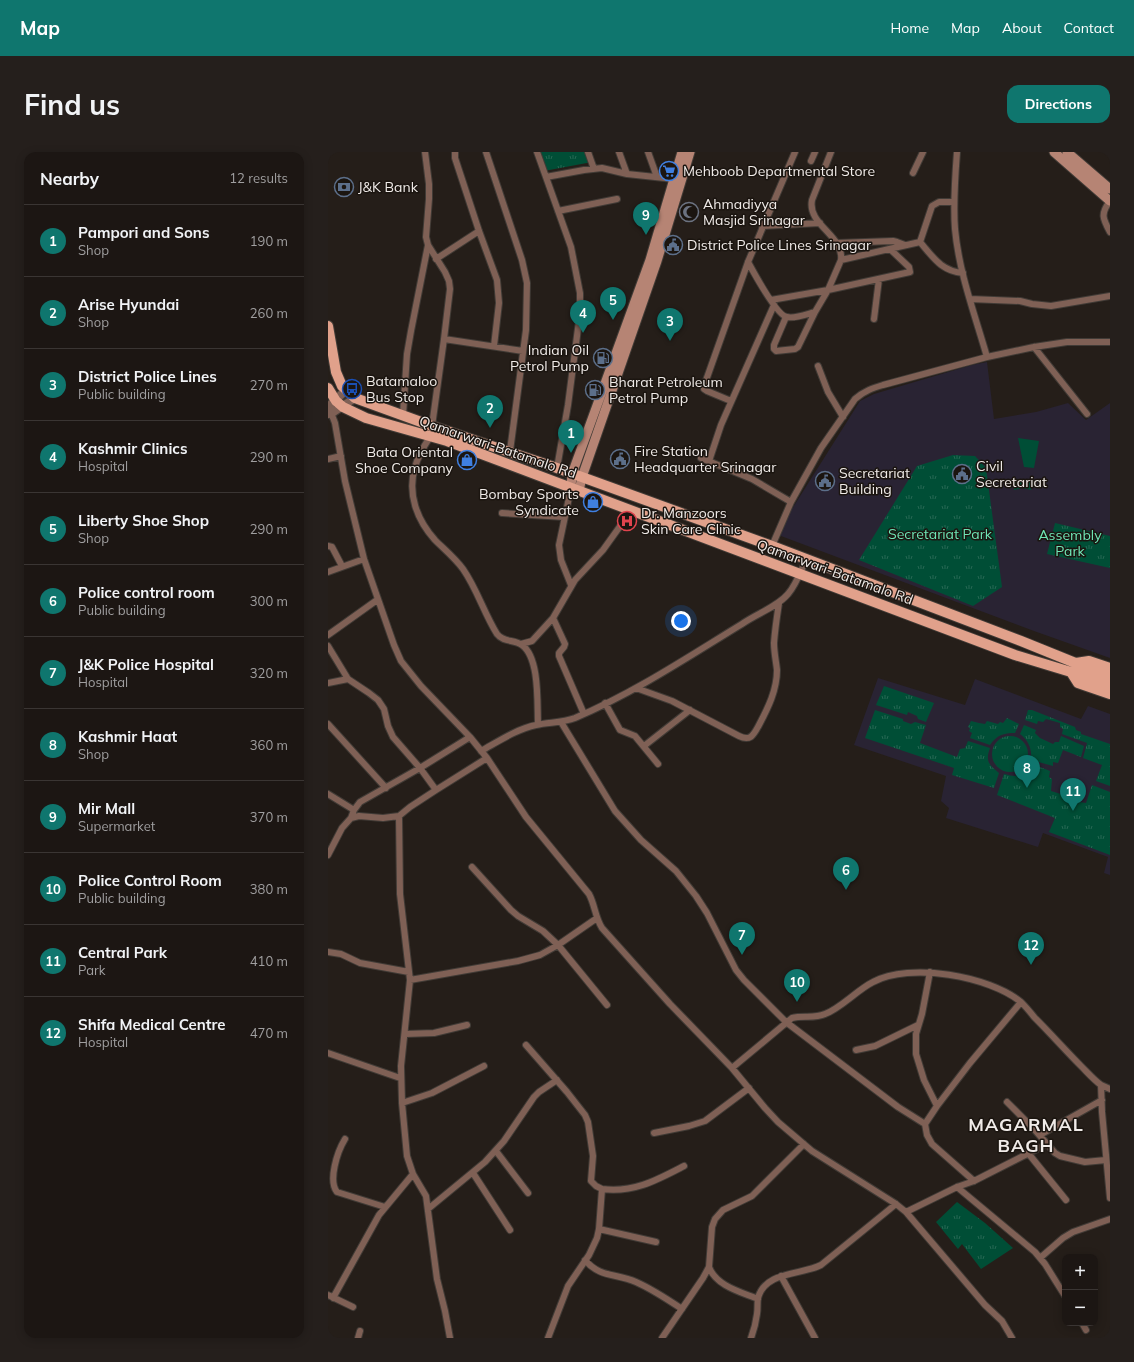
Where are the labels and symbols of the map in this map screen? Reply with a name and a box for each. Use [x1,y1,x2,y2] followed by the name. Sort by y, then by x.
[658,160,680,182] supermarket icon: Mehboob Departmental Store
[683,162,875,180] place label: Mehboob Departmental Store
[333,176,355,198] bank icon: J&K Bank
[358,178,419,196] place label: J&K Bank
[703,195,806,229] place label: Ahmadiyya Masjid Srinagar
[678,201,700,223] mosque icon: Ahmadiyya Masjid Srinagar
[633,202,659,235] pin: 9
[662,234,684,256] public building icon: District Police Lines Srinagar
[687,236,872,254] place label: District Police Lines Srinagar
[600,287,626,320] pin: 5
[570,300,596,333] pin: 4
[657,308,683,341] pin: 3
[510,341,589,375] place label: Indian Oil Petrol Pump
[592,347,614,369] fuel station icon: Indian Oil Petrol Pump
[366,372,437,406] place label: Batamaloo Bus Stop
[609,373,723,407] place label: Bharat Petroleum Petrol Pump
[341,378,363,400] bus stop icon: Batamaloo Bus Stop
[584,379,606,401] fuel station icon: Bharat Petroleum Petrol Pump
[477,395,503,428] pin: 2
[417,412,579,482] street label: Qamarwari-Batamalo Rd
[558,420,584,453] pin: 1
[634,442,777,476] place label: Fire Station Headquarter Srinagar
[355,443,454,477] place label: Bata Oriental Shoe Company
[609,448,631,470] public building icon: Fire Station Headquarter Srinagar
[456,449,478,471] shop icon: Bata Oriental Shoe Company
[976,457,1047,491] place label: Civil Secretariat
[951,463,973,485] public building icon: Civil Secretariat
[839,464,910,498] place label: Secretariat Building
[814,470,836,492] public building icon: Secretariat Building
[479,485,579,519] place label: Bombay Sports Syndicate
[582,491,604,513] shop icon: Bombay Sports Syndicate
[641,504,741,538] place label: Dr. Manzoors Skin Care Clinic
[616,510,638,532] hospital icon: Dr. Manzoors Skin Care Clinic
[888,525,993,543] park label: Secretariat Park
[1038,526,1102,560] park label: Assembly Park
[754,535,916,609] street label: Qamarwari-Batamalo Rd
[671,611,691,631] your location
[1014,755,1040,788] pin: 8
[1060,778,1086,811] pin: 11
[833,857,859,890] pin: 6
[729,922,755,955] pin: 7
[1018,932,1044,965] pin: 12
[784,969,810,1002] pin: 10
[968,1113,1084,1157] district label: MAGARMAL BAGH

